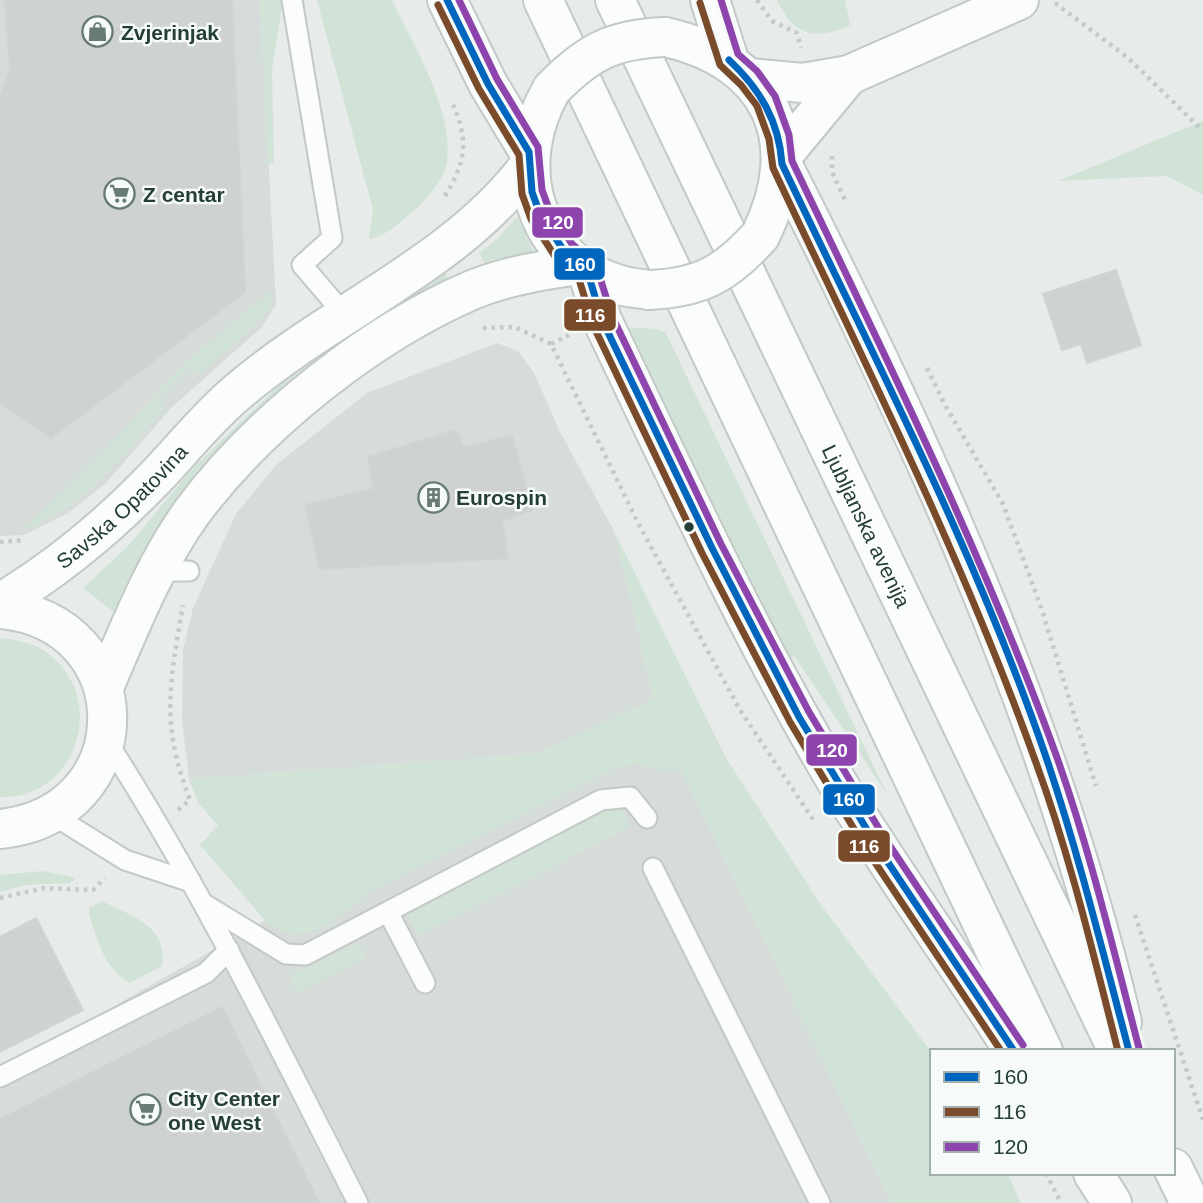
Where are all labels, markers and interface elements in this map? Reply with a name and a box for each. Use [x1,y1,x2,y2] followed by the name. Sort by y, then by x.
[81,15,115,49] shop icon: Zvjerinjak
[121,21,219,44] place label: Zvjerinjak
[103,177,137,211] supermarket icon: Z centar
[143,183,225,206] place label: Z centar
[531,206,584,239] line badge: 120
[542,212,574,233] text: 120
[553,247,606,281] line badge: 160
[564,254,596,275] text: 160
[563,298,617,332] line badge: 116
[575,305,605,326] text: 116
[52,439,192,573] street label: Savska Opatovina
[818,441,916,611] street label: Ljubljanska avenija
[416,480,450,514] building icon: Eurospin
[456,486,547,509] place label: Eurospin
[682,520,696,534] unlabelled marker
[805,733,858,767] line badge: 120
[816,740,848,761] text: 120
[822,783,876,816] line badge: 160
[833,789,865,810] text: 160
[837,829,891,863] line badge: 116
[849,836,879,857] text: 116
[930,1049,1175,1175] legend
[993,1065,1028,1088] text: 160
[168,1087,280,1134] place label: City Center one West
[128,1093,162,1127] supermarket icon: City Center one West
[993,1100,1026,1123] text: 116
[993,1135,1028,1158] text: 120

